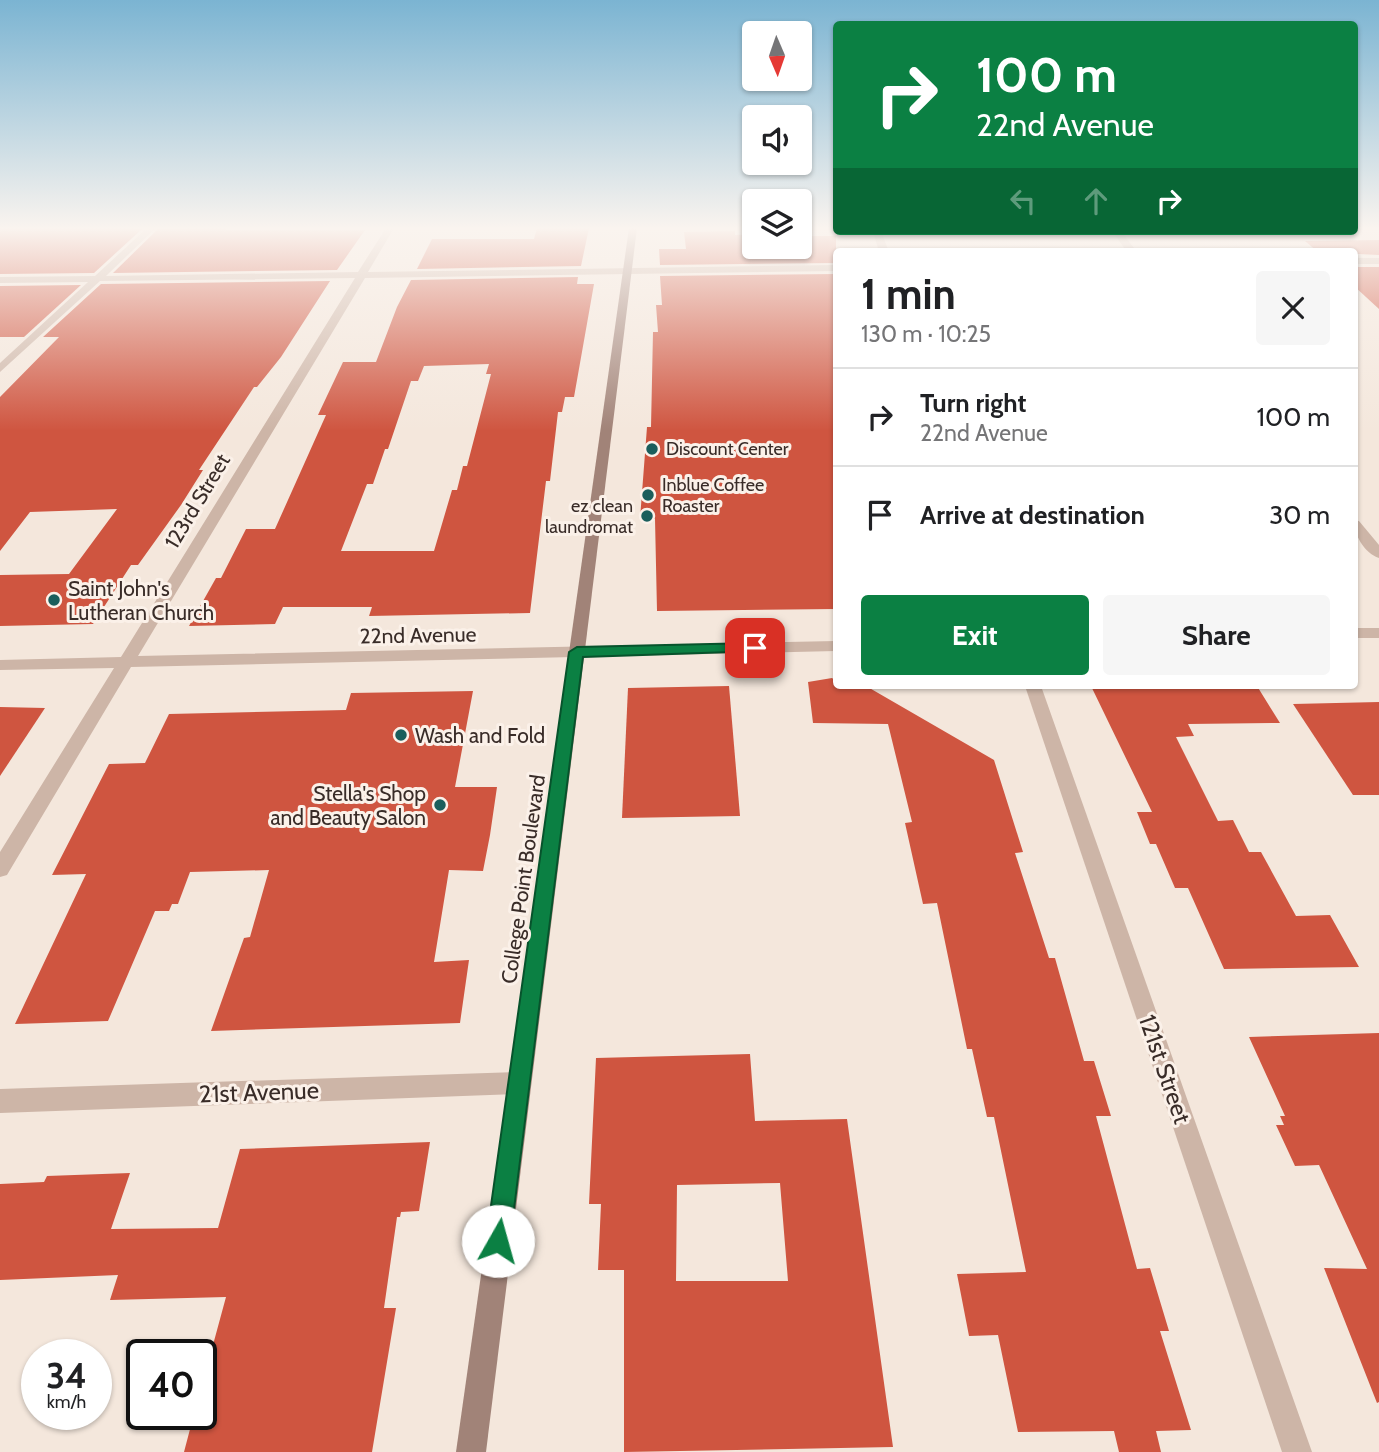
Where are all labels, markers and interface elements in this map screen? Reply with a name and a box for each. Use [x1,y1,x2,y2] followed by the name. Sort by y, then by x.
[742,21,812,91] north arrow
[742,21,812,259] map controls
[976,45,1117,104] text: 100 m
[861,49,952,140] icon: right
[742,105,812,175] button: sound
[976,105,1154,144] text: 22nd Avenue
[1004,182,1042,220] icon: left
[1077,182,1115,220] icon: ahead
[1150,182,1188,220] icon: right
[742,189,812,259] button: layers
[861,268,956,320] text: 1 min
[1256,271,1330,345] button: close
[861,320,991,348] text: 130 m · 10:25
[920,387,1026,419] text: Turn right
[861,398,899,436] icon: right
[1257,401,1330,433] text: 100 m
[920,419,1048,447] text: 22nd Avenue
[666,438,789,460] place label: Discount Center
[644,441,660,457] marker: Discount Center
[159,449,235,553] street label: 123rd Street
[662,474,764,517] place label: Inblue Coffee Roaster
[640,487,656,503] marker: Inblue Coffee Roaster
[545,495,633,538] place label: ez clean laundromat
[861,496,899,534] icon: arrive
[920,499,1145,531] text: Arrive at destination
[1269,499,1330,531] text: 30 m
[639,508,655,524] marker: ez clean laundromat
[68,576,214,625] place label: Saint John's Lutheran Church
[46,592,62,608] marker: Saint John's Lutheran Church
[861,595,1089,675] button: Exit
[1103,595,1330,675] button: Share
[725,618,785,678] pin
[359,621,477,649] street label: 22nd Avenue
[736,629,774,667] icon: arrive
[415,723,545,748] place label: Wash and Fold
[393,727,409,743] marker: Wash and Fold
[496,773,550,985] street label: College Point Boulevard
[271,781,426,830] place label: Stella's Shop and Beauty Salon
[432,797,448,813] marker: Stella's Shop and Beauty Salon
[1133,1011,1197,1127] street label: 121st Street
[199,1075,319,1109] street label: 21st Avenue
[461,1204,535,1278] position arrow
[126,1339,217,1430] speed limit sign: 40
[46,1354,87,1397] text: 34
[47,1391,86,1413] text: km/h

